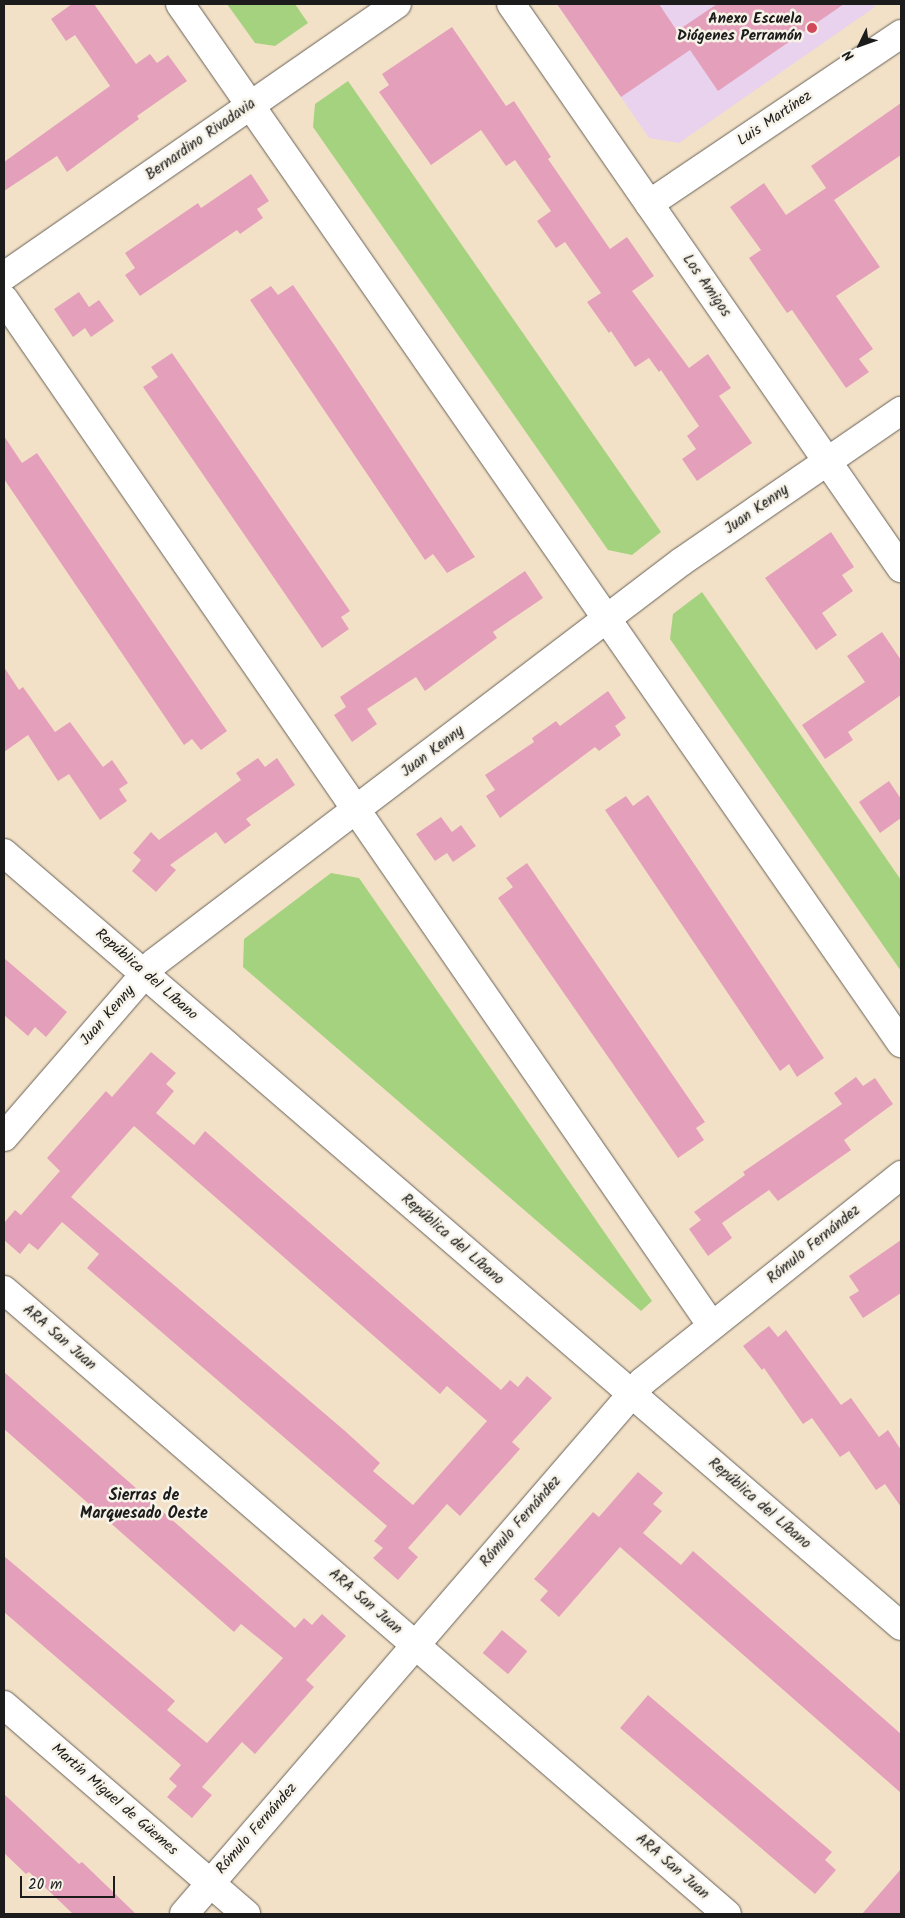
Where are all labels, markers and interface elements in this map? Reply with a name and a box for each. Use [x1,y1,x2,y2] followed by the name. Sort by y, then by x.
[677,10,802,45] place label: Anexo Escuela Diógenes Perramón
[835,20,885,70] north arrow
[806,22,818,34] marker: Anexo Escuela Diógenes Perramón
[838,44,860,66] text: N
[734,88,816,150] street label: Luis Martínez
[142,95,260,185] street label: Bernardino Rivadavia
[678,251,734,321] street label: Los Amigos
[722,481,792,539] street label: Juan Kenny
[398,723,468,781] street label: Juan Kenny
[91,926,201,1024] street label: República del Líbano
[77,982,139,1050] street label: Juan Kenny
[397,1191,507,1289] street label: República del Líbano
[764,1202,864,1288] street label: Rómulo Fernández
[19,1301,99,1375] street label: ARA San Juan
[704,1455,814,1553] street label: República del Líbano
[477,1473,565,1571] street label: Rómulo Fernández
[80,1486,208,1524] district label: Sierras de Marquesado Oeste
[325,1565,405,1639] street label: ARA San Juan
[47,1740,181,1860] street label: Martín Miguel de Güemes
[213,1780,301,1878] street label: Rómulo Fernández
[632,1830,712,1904] street label: ARA San Juan
[22,1866,118,1898] scale bar
[28,1873,62,1897] text: 20 m

